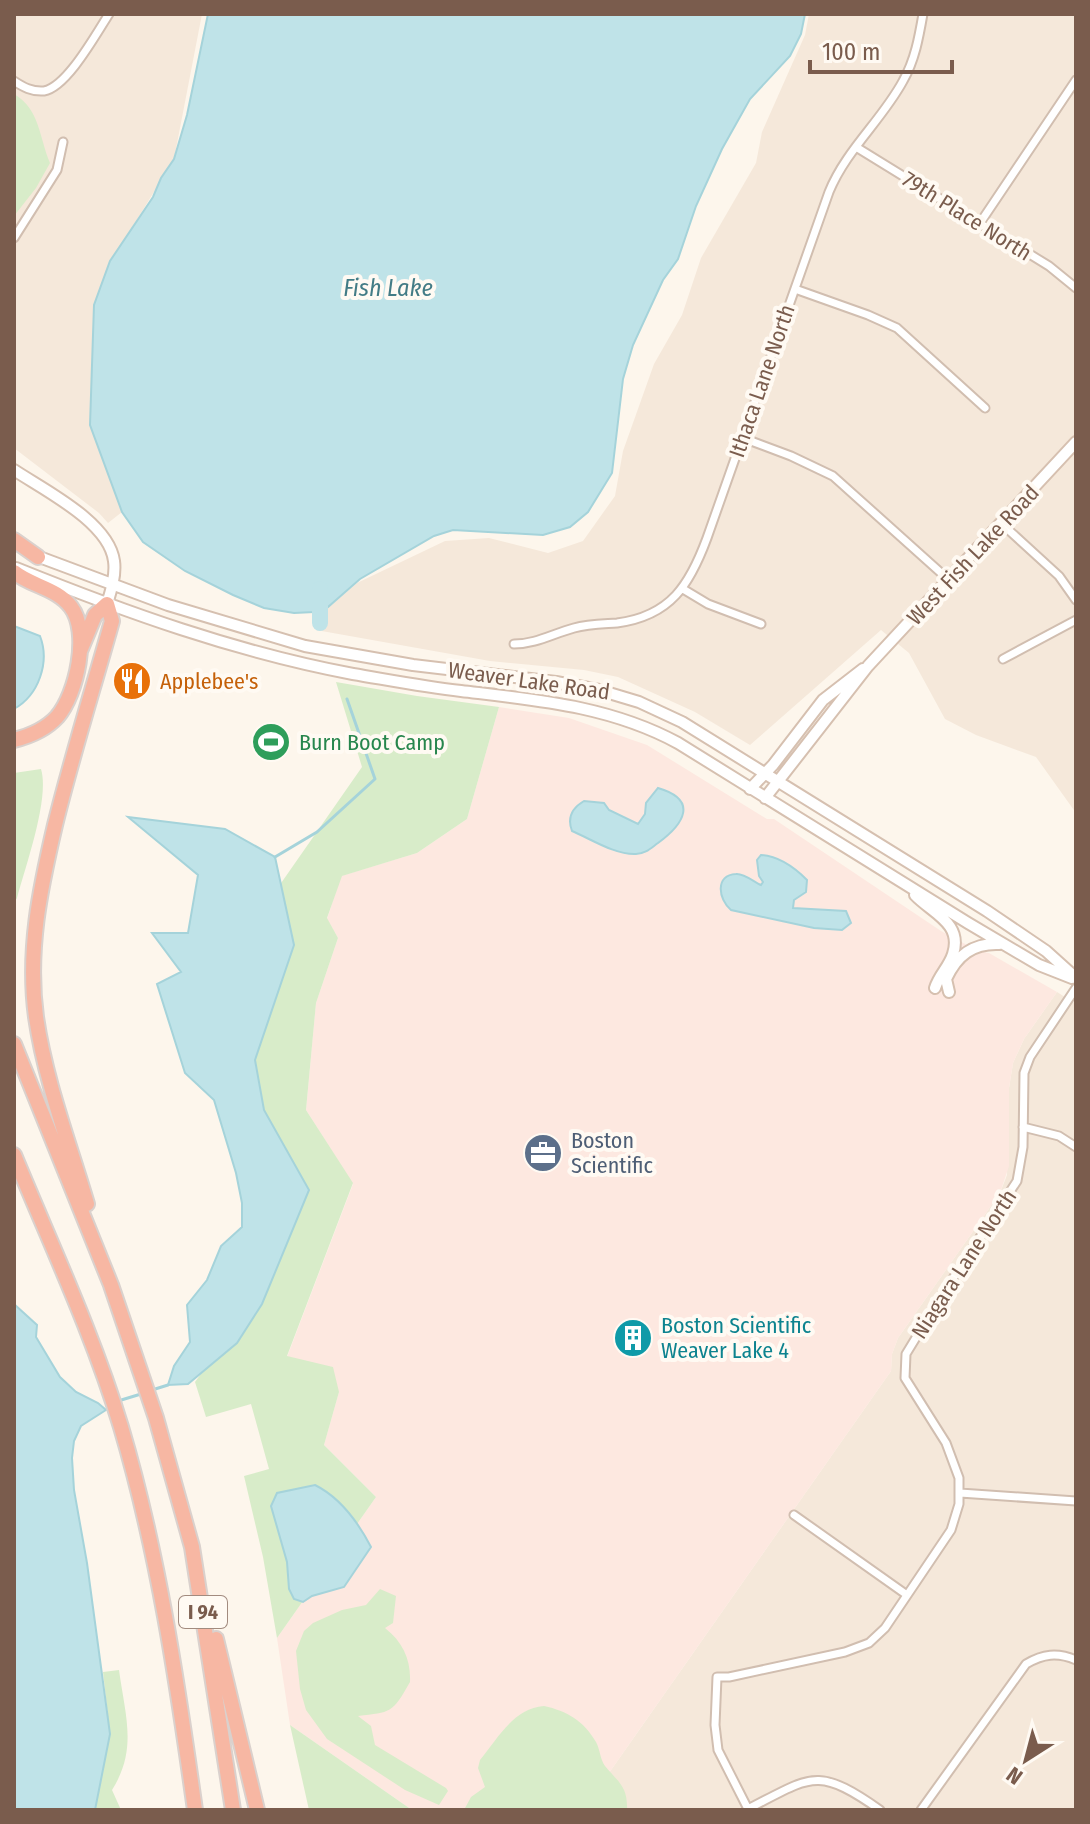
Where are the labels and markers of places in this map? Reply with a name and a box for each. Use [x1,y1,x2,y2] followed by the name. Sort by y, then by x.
[111,660,153,702] restaurant icon: Applebee's
[160,668,258,695] place label: Applebee's
[250,721,292,763] sports icon: Burn Boot Camp
[299,729,445,756] place label: Burn Boot Camp
[571,1127,654,1179] place label: Boston Scientific
[522,1132,564,1174] office icon: Boston Scientific
[661,1312,812,1364] place label: Boston Scientific Weaver Lake 4
[612,1317,654,1359] building icon: Boston Scientific Weaver Lake 4

